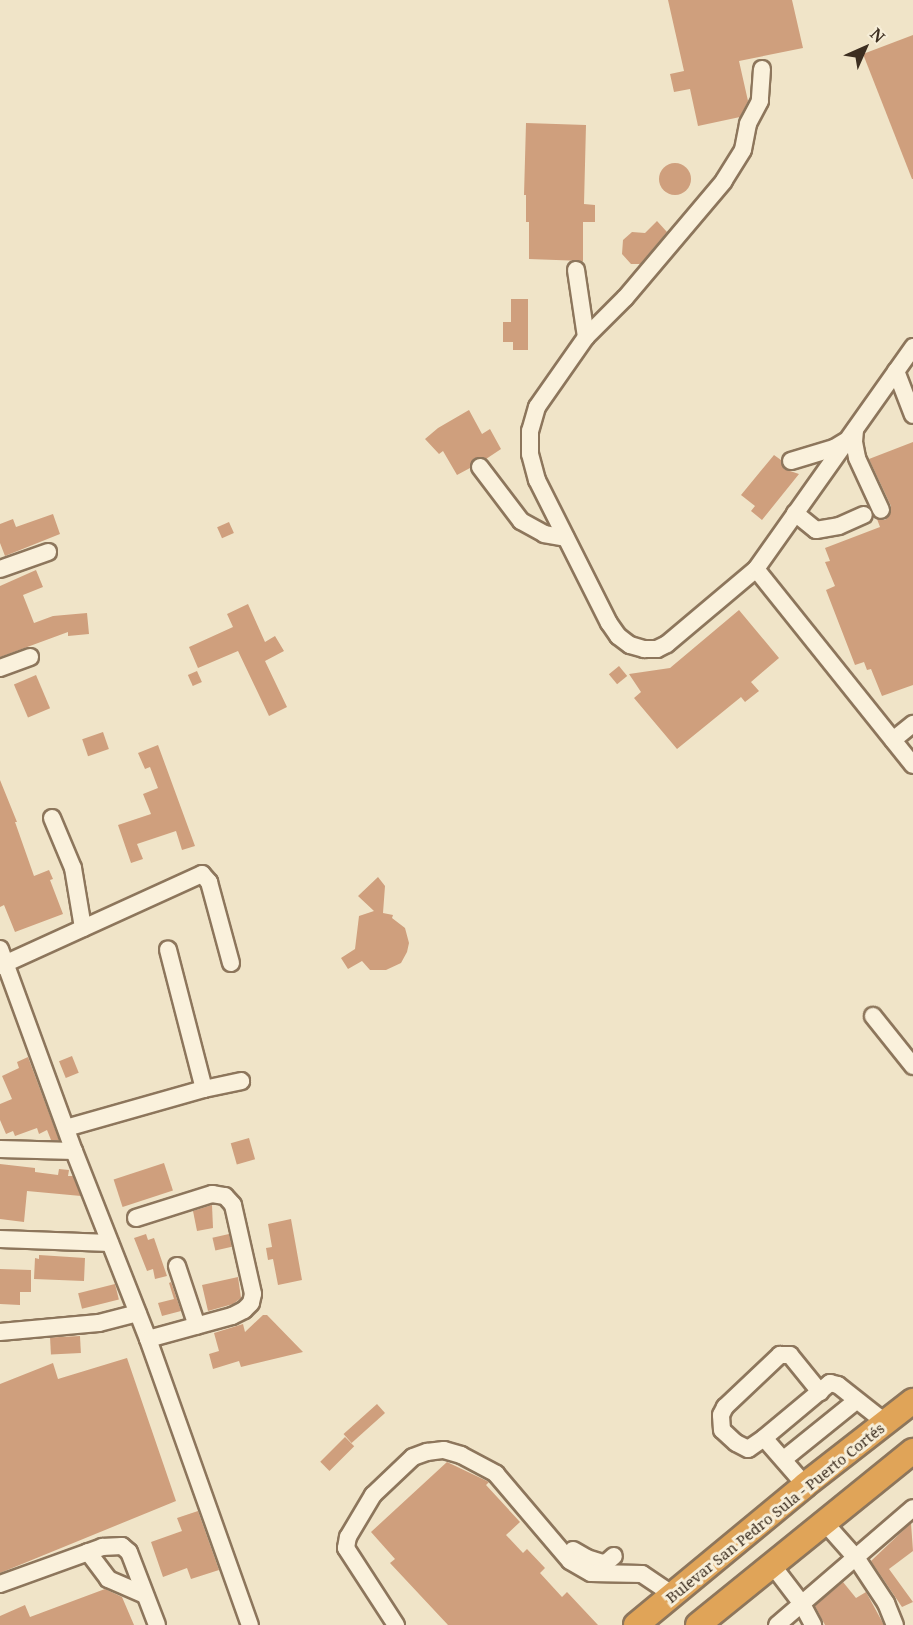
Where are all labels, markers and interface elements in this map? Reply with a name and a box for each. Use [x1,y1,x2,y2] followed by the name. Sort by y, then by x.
[835,18,895,78] north arrow
[865,23,890,48] text: N
[662,1419,888,1607] street label: Bulevar San Pedro Sula - Puerto Cortés

